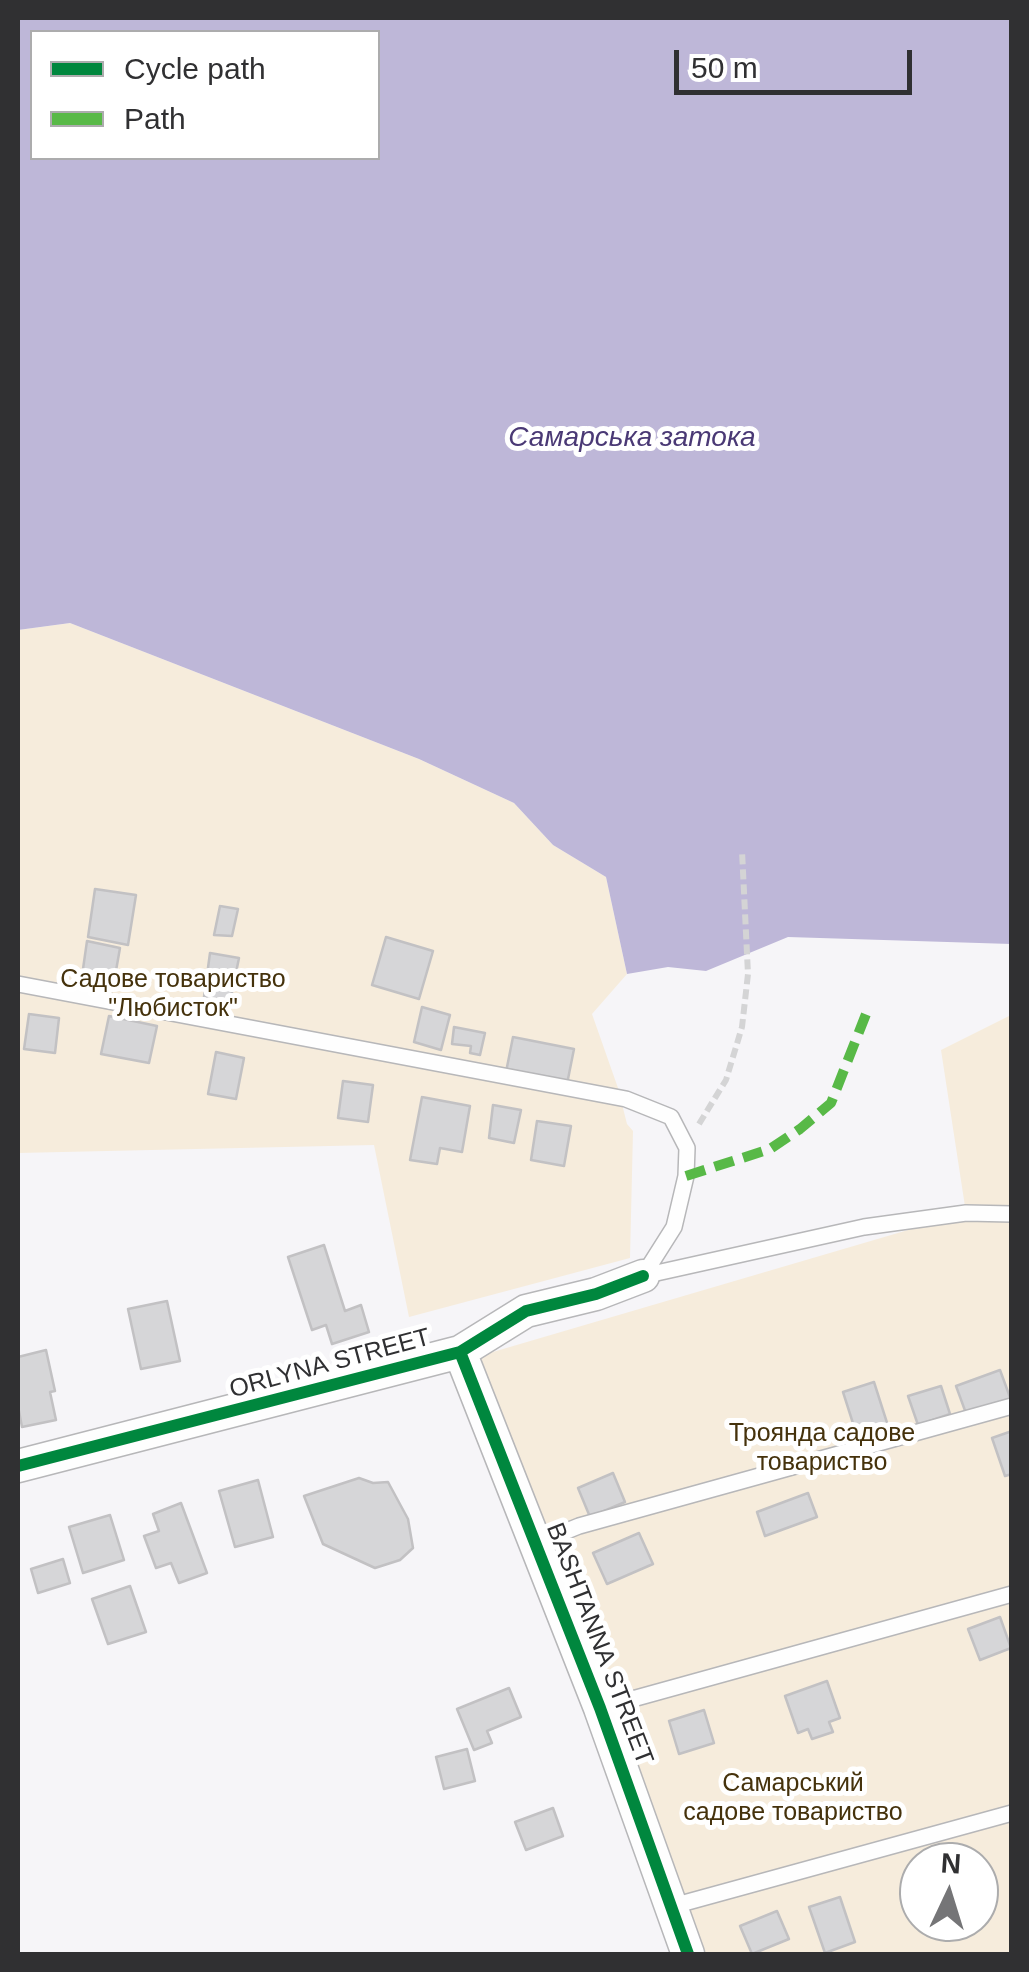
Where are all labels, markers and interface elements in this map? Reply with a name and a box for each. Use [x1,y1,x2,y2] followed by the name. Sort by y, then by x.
[30,30,380,160] legend
[679,30,916,92] scale bar
[691,51,758,84] text: 50 m
[124,52,266,85] text: Cycle path
[124,102,186,135] text: Path
[508,421,756,455] water label: Самарська затока
[60,965,286,1024] park label: Садове товариство "Любисток"
[226,1323,434,1405] street label: ORLYNA STREET
[729,1419,915,1478] park label: Троянда садове товариство
[539,1519,659,1769] street label: BASHTANNA STREET
[683,1769,903,1828] park label: Самарський садове товариство
[899,1842,999,1942] north arrow
[940,1847,962,1880] text: N

